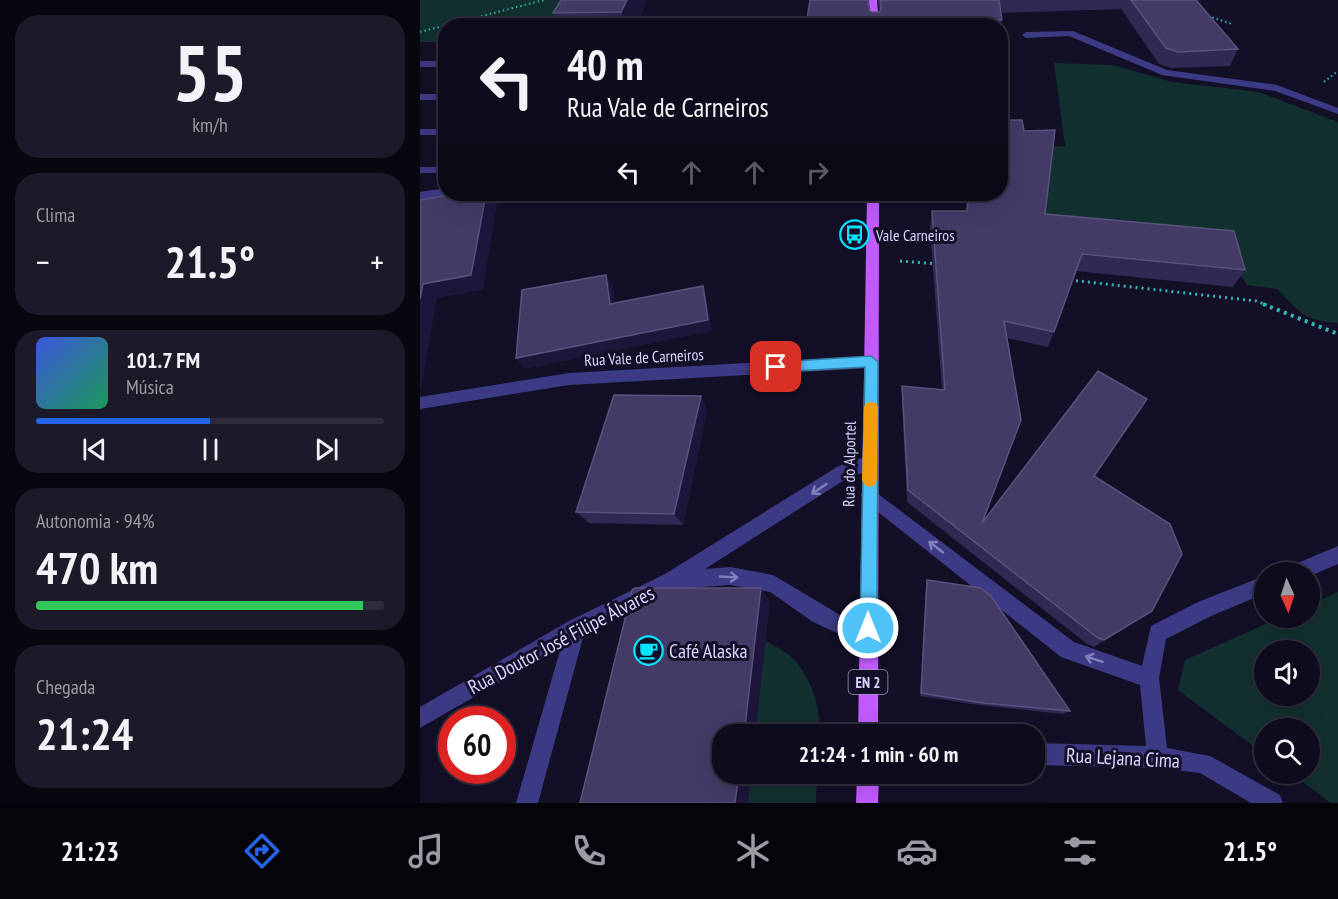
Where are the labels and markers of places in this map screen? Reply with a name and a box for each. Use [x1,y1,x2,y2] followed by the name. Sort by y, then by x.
[839,219,871,251] bus stop icon: Vale Carneiros
[875,225,955,245] place label: Vale Carneiros
[750,341,801,392] pin
[632,635,664,667] cafe icon: Café Alaska
[669,638,747,664] place label: Café Alaska

